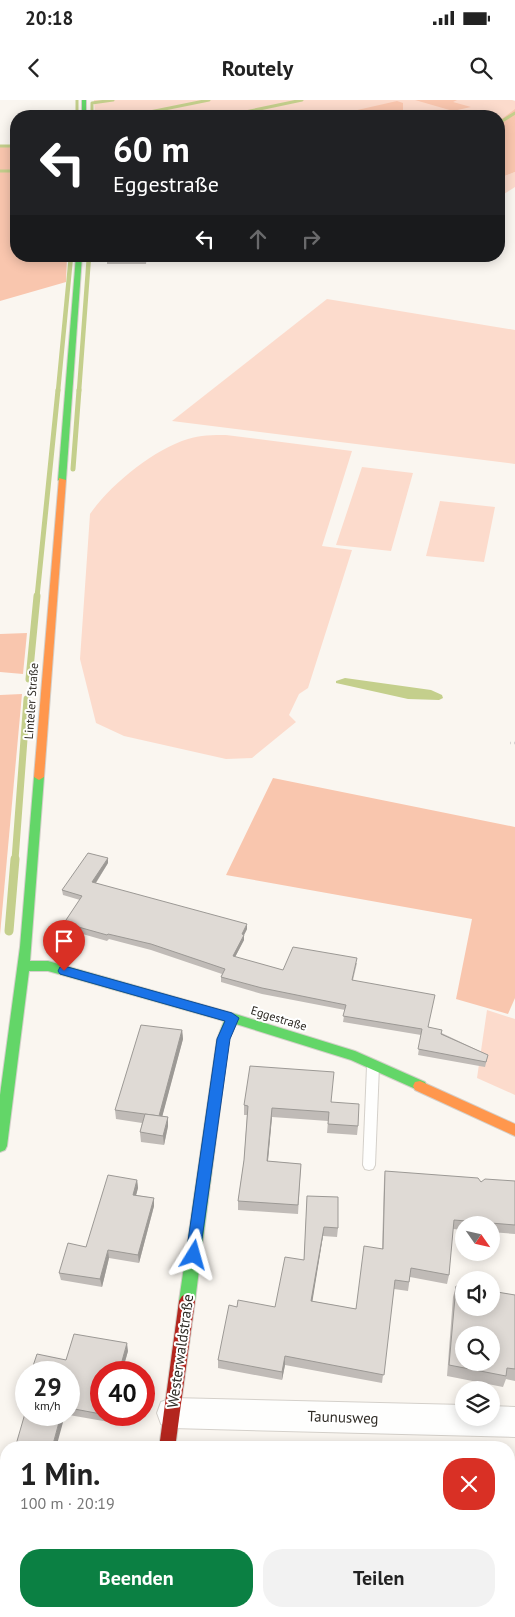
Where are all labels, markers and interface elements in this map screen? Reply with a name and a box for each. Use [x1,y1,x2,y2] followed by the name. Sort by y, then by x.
[25,6,73,30] text: 20:18
[20,54,48,82] icon: back
[222,54,293,82] text: Routely
[467,54,495,82] icon: search
[113,126,190,172] text: 60 m
[30,130,95,195] icon: left
[113,170,219,198] text: Eggestraße
[191,225,219,253] icon: left
[244,225,272,253] icon: ahead
[297,225,325,253] icon: right
[21,662,41,740] street label: Linteler Straße
[43,920,85,971] pin
[50,927,78,955] icon: arrive
[249,1002,309,1034] street label: Eggestraße
[455,1216,500,1261] north arrow
[455,1216,500,1426] map controls
[167,1228,219,1280] position arrow
[455,1271,500,1316] button: sound
[163,1293,197,1409] street label: Westerwaldstraße
[455,1326,500,1371] button: search
[90,1361,155,1426] speed limit sign: 40
[33,1371,62,1403] text: 29
[455,1381,500,1426] button: layers
[34,1398,61,1413] text: km/h
[307,1406,379,1428] street label: Taunusweg
[20,1454,100,1493] text: 1 Min.
[443,1458,495,1510] button: close
[20,1493,115,1513] text: 100 m · 20:19
[20,1549,253,1607] button: Beenden
[263,1549,495,1607] button: Teilen

